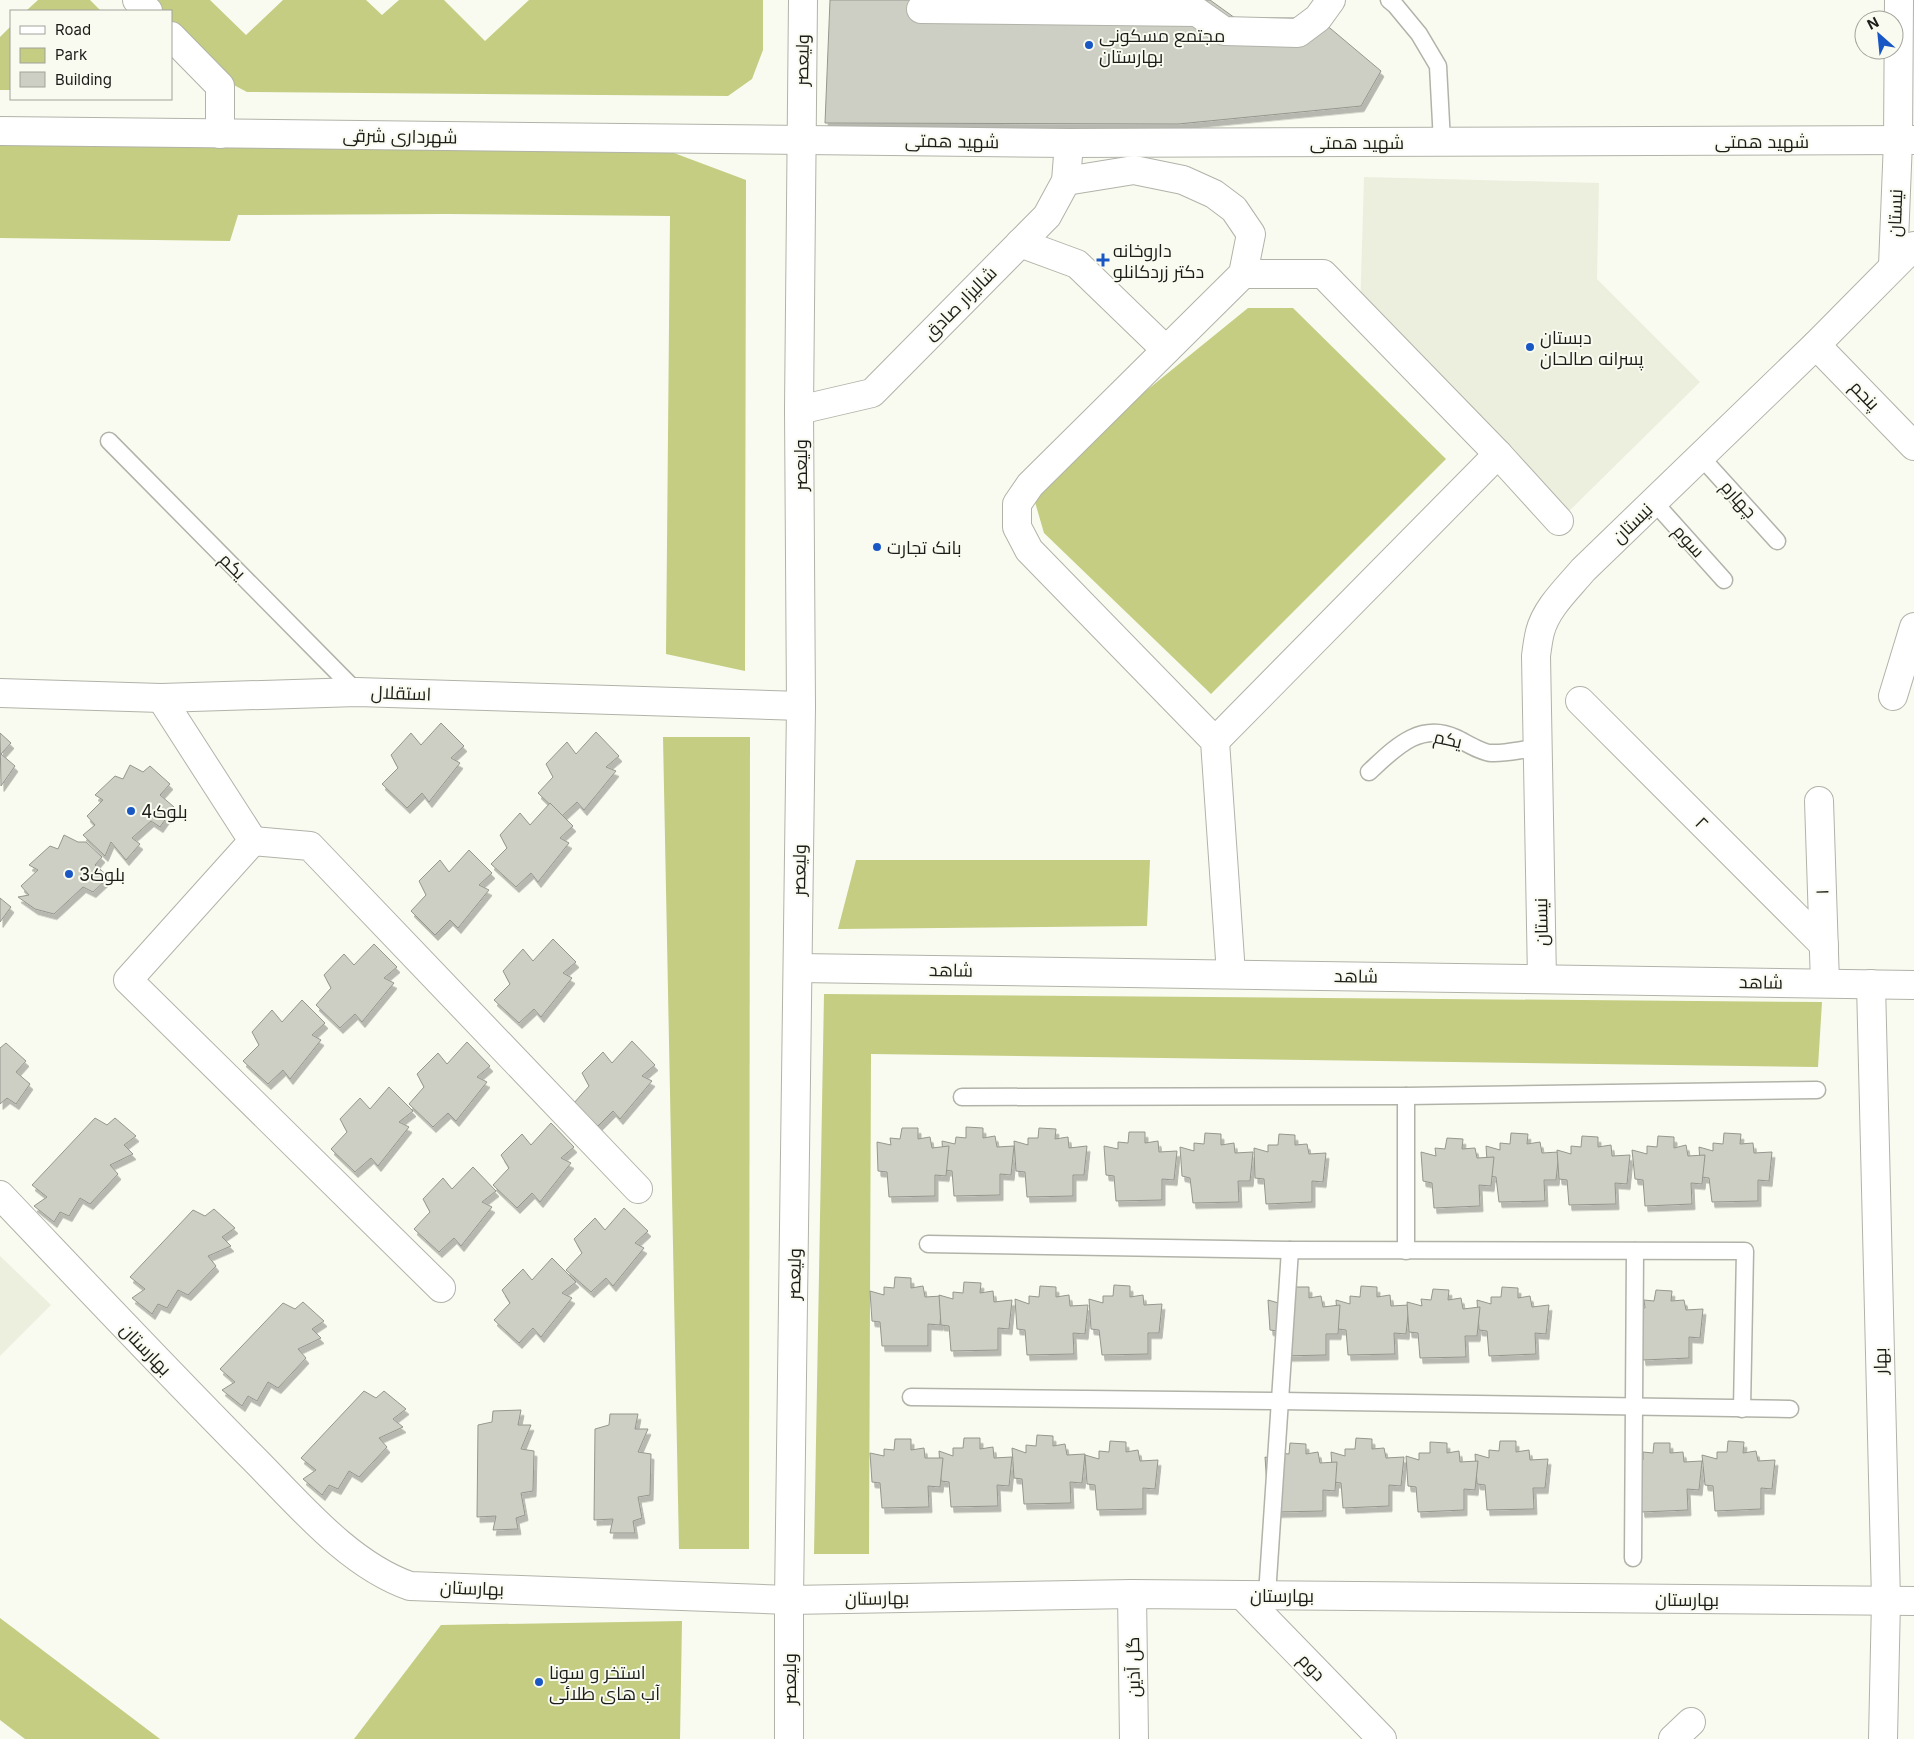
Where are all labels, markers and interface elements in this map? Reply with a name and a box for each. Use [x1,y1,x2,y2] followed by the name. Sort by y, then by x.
[10,10,172,100] legend
[1854,10,1904,60] north arrow
[1864,13,1881,33] text: N
[55,20,91,39] text: Road
[1099,25,1225,68] place label: مجتمع مسکونی بهارستان
[791,34,814,87] street label: ولیعصر
[1083,39,1095,51] marker: مجتمع مسکونی بهارستان
[55,45,88,64] text: Park
[55,70,112,89] text: Building
[342,124,458,149] street label: شهرداری شرقی
[905,130,999,153] street label: شهید همتی
[1715,131,1809,153] street label: شهید همتی
[1310,132,1404,154] street label: شهید همتی
[1884,189,1907,237] street label: نيستان
[1113,240,1204,283] place label: داروخانه دکتر زردکانلو
[1097,254,1109,266] marker: داروخانه دکتر زردکانلو
[919,262,1002,345] street label: شالیزار صادق
[1540,327,1644,371] place label: دبستان پسرانه صالحان
[1524,341,1536,353] marker: دبستان پسرانه صالحان
[1845,376,1884,416] street label: پنجم
[790,439,812,492] street label: ولیعصر
[1715,476,1761,523] street label: چهارم
[1607,499,1657,548] street label: نيستان
[1667,520,1709,563] street label: سوم
[887,537,962,559] place label: بانک تجارت
[871,541,883,553] marker: بانک تجارت
[214,548,251,585] street label: یکم
[370,681,432,706] street label: استقلال
[1431,726,1464,754] street label: یکم
[141,801,188,823] place label: بلوک4
[125,805,137,817] marker: بلوک4
[1691,812,1713,834] street label: ۲
[788,844,811,897] street label: ولیعصر
[79,864,125,886] place label: بلوک3
[63,868,75,880] marker: بلوک3
[1811,889,1833,895] street label: ۱
[1530,898,1553,946] street label: نيستان
[929,959,973,981] street label: شاهد
[1334,965,1378,987] street label: شاهد
[1739,971,1783,993] street label: شاهد
[783,1248,806,1301] street label: ولیعصر
[115,1319,176,1380] street label: بهارستان
[1869,1347,1892,1376] street label: بهار
[440,1576,504,1601] street label: بهارستان
[1250,1585,1314,1607] street label: بهارستان
[845,1587,909,1610] street label: بهارستان
[1655,1589,1719,1611] street label: بهارستان
[1122,1636,1145,1698] street label: گل آذین
[1293,1649,1330,1686] street label: دوم
[779,1653,801,1706] street label: ولیعصر
[549,1662,660,1705] place label: استخر و سونا آب های طلائی
[533,1676,545,1688] marker: استخر و سونا آب های طلائی

